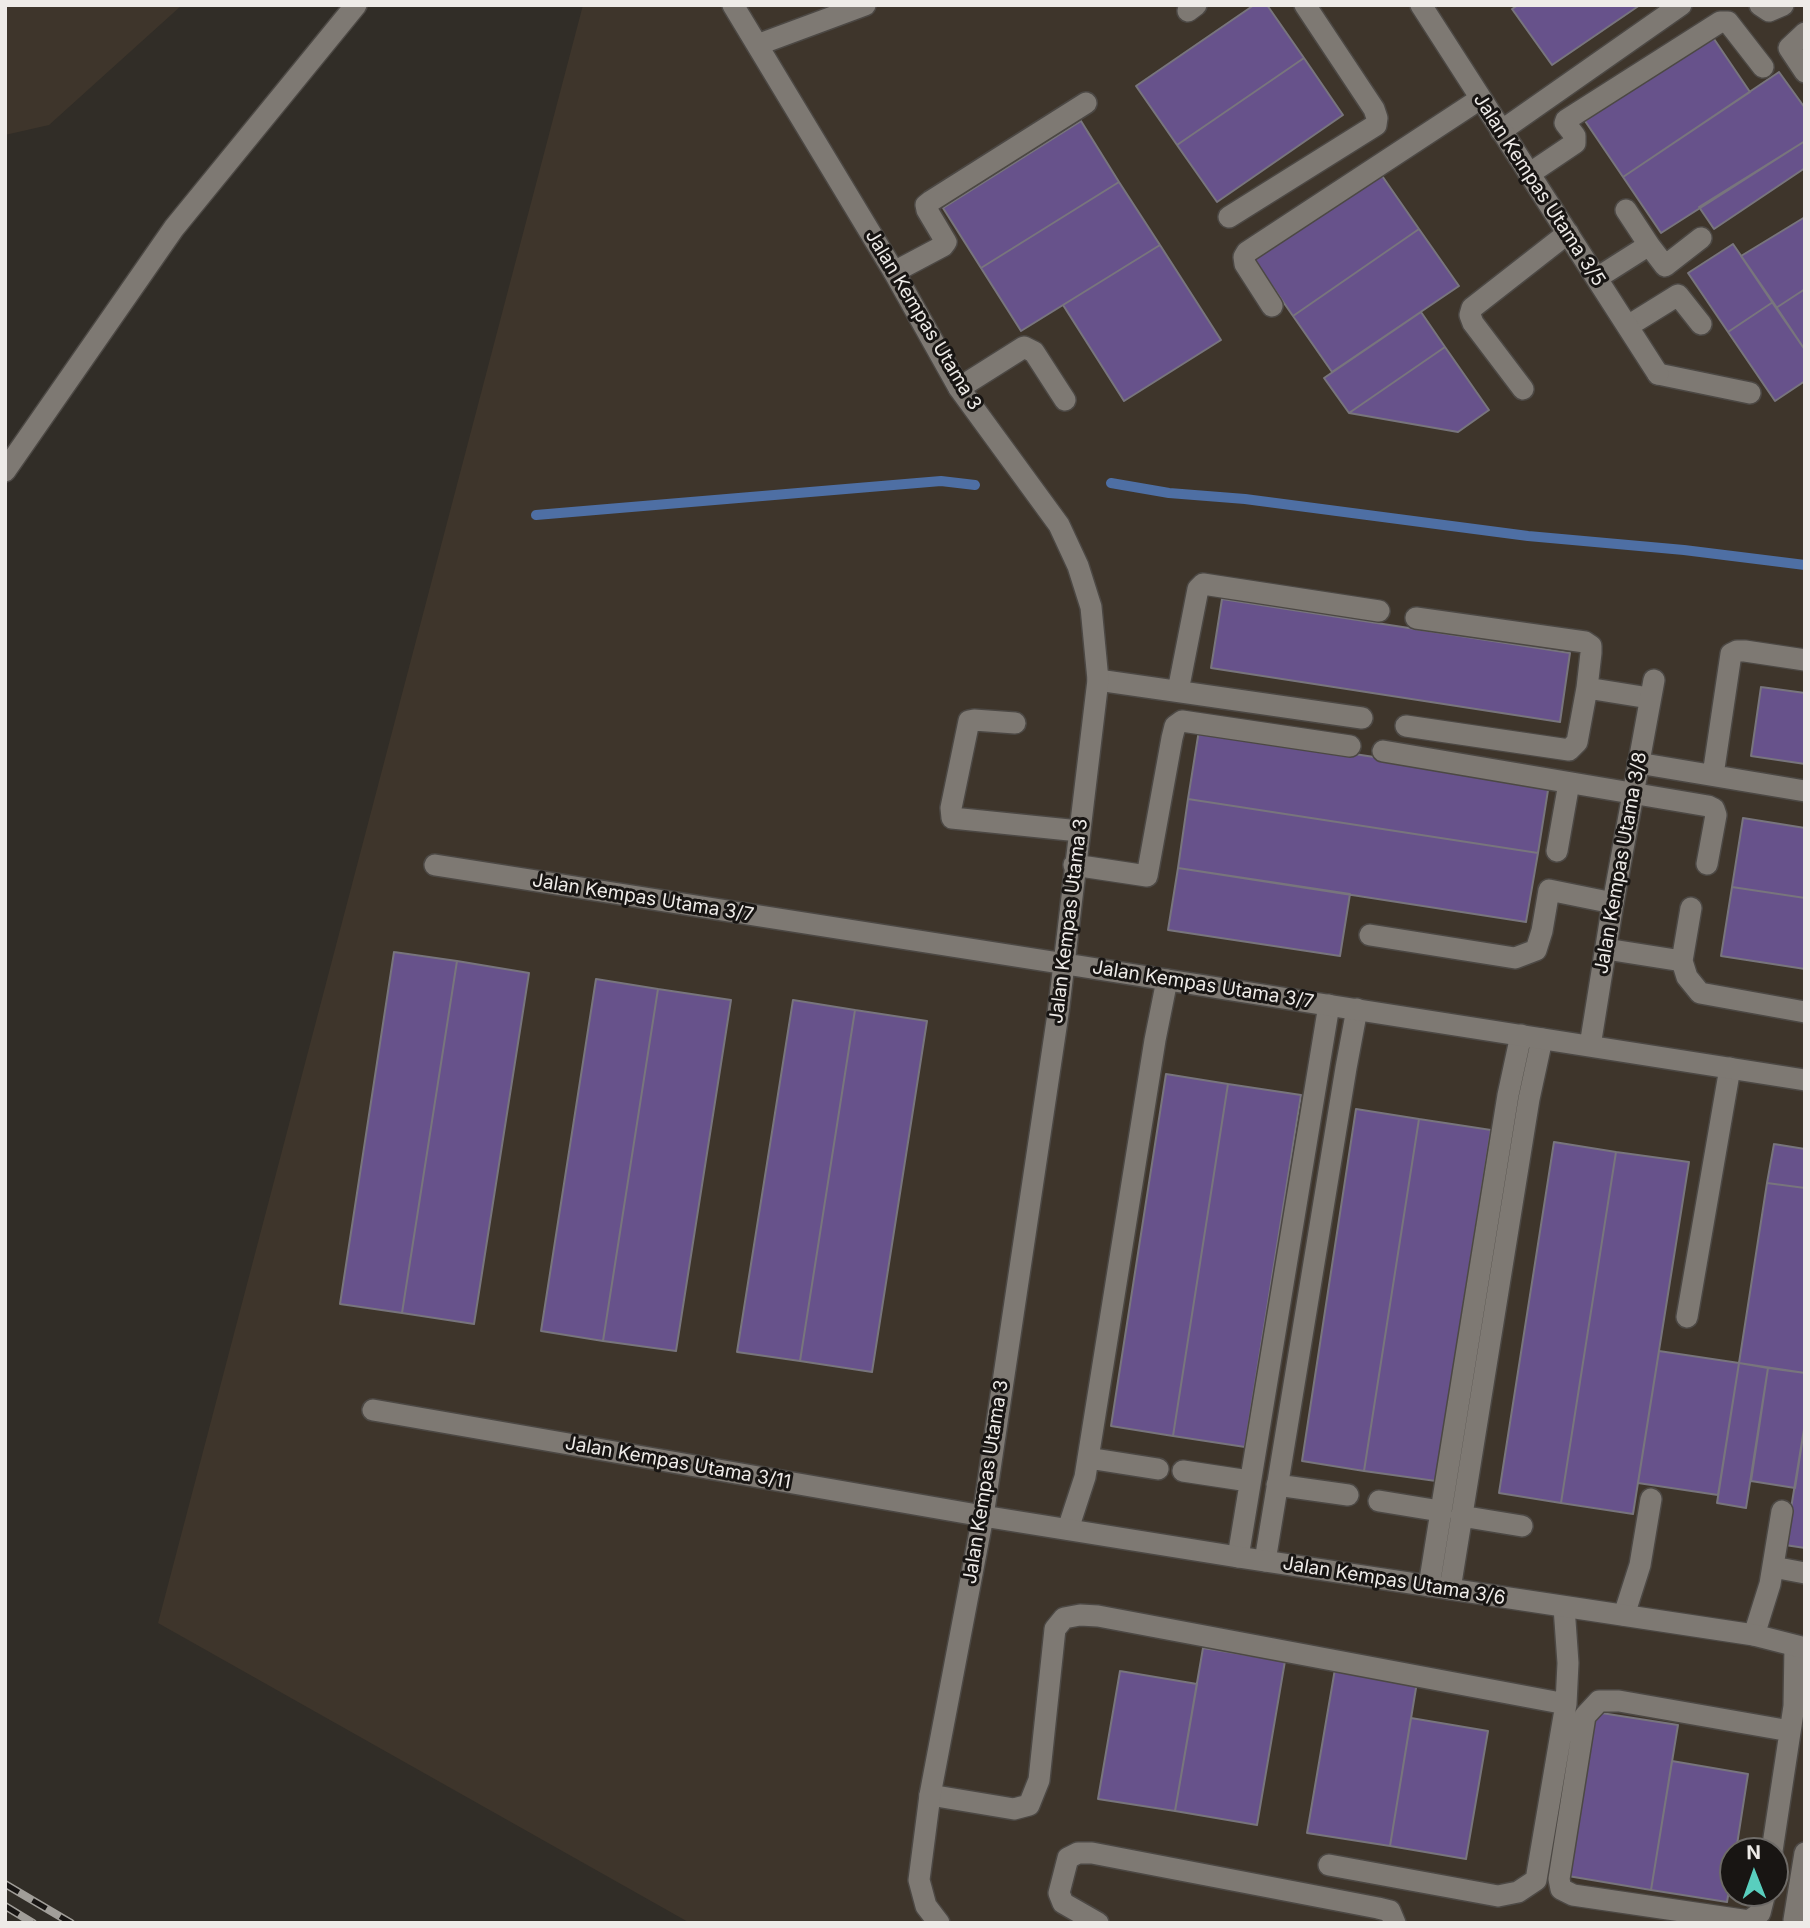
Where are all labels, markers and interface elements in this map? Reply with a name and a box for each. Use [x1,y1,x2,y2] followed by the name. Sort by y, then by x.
[1468,90,1610,290] street label: Jalan Kempas Utama 3/5
[860,226,986,414] street label: Jalan Kempas Utama 3
[1590,750,1652,976] street label: Jalan Kempas Utama 3/8
[1045,817,1093,1025] street label: Jalan Kempas Utama 3
[531,869,755,927] street label: Jalan Kempas Utama 3/7
[1091,956,1315,1014] street label: Jalan Kempas Utama 3/7
[959,1378,1013,1586] street label: Jalan Kempas Utama 3
[563,1432,793,1494] street label: Jalan Kempas Utama 3/11
[1281,1552,1507,1610] street label: Jalan Kempas Utama 3/6
[1719,1837,1789,1907] north arrow
[1746,1841,1761,1864] text: N

